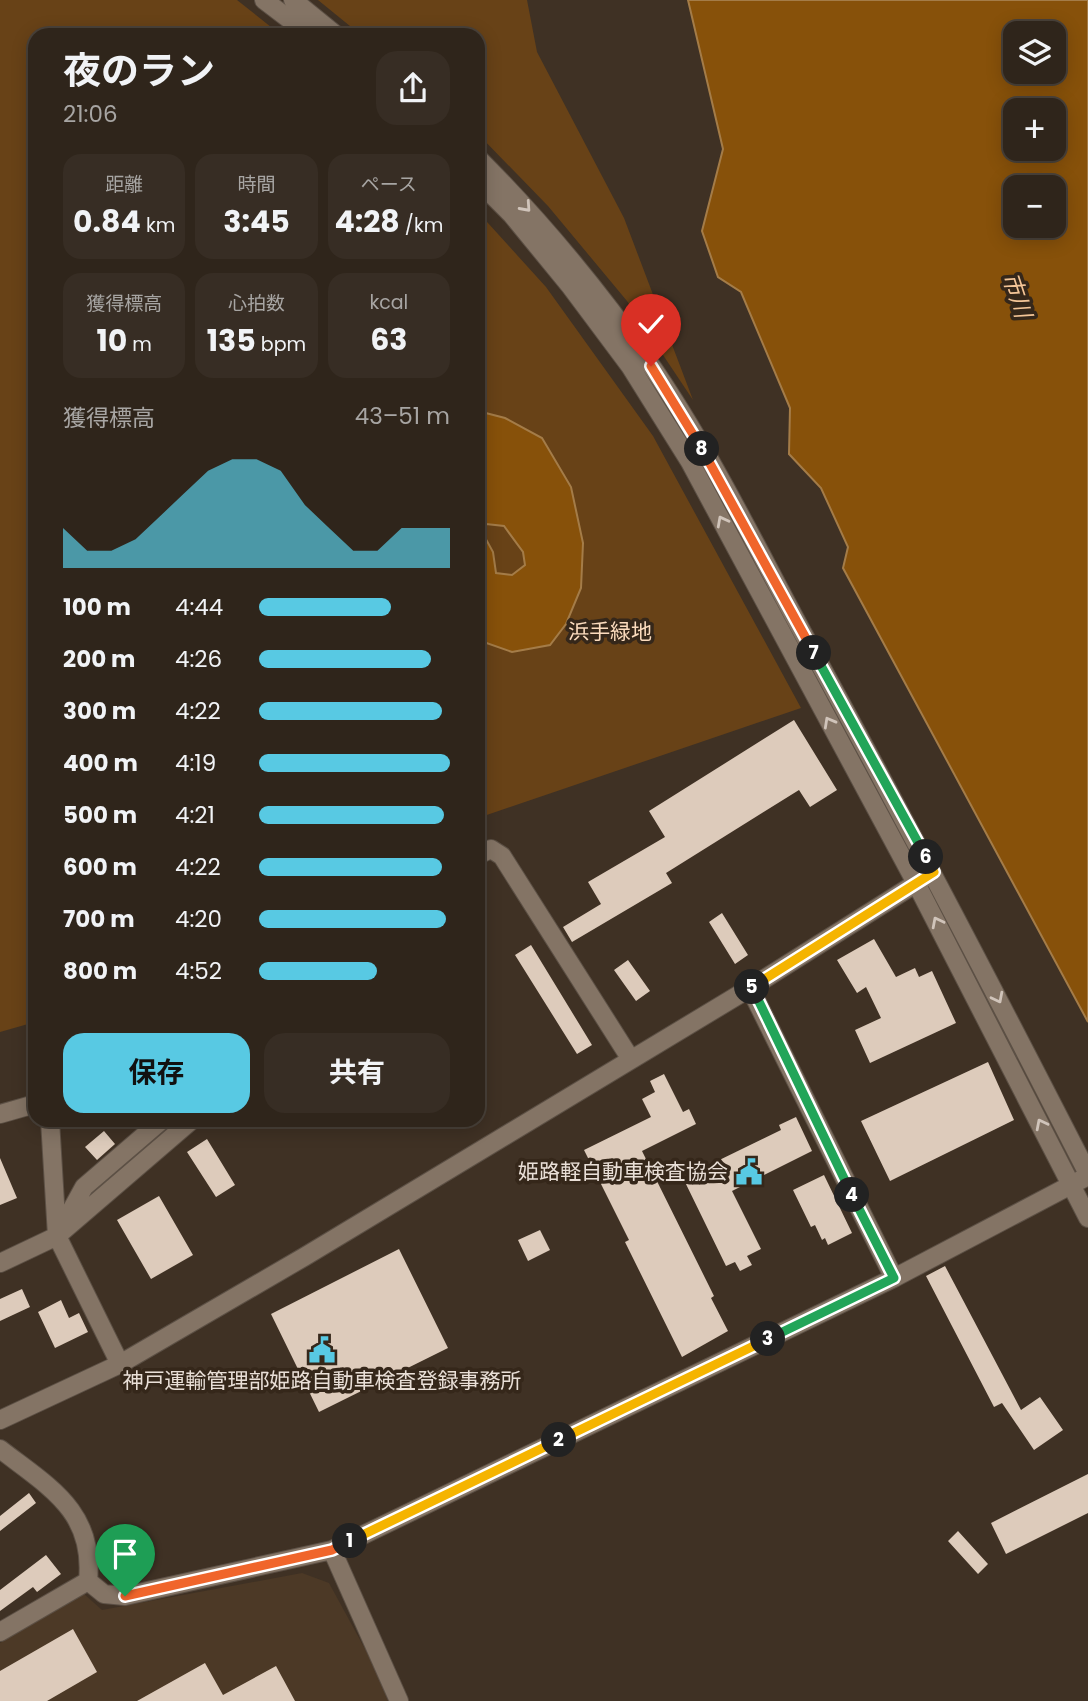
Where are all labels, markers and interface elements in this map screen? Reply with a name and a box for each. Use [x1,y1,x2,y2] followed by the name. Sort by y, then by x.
[1003,21,1066,238] map controls
[1003,21,1066,84] button: layers
[63,44,215,97] text: 夜のラン
[376,51,450,125] button: share
[63,98,118,130] text: 21:06
[1003,98,1066,161] button: +
[105,171,143,198] text: 距離
[237,171,276,198] text: 時間
[361,171,417,198] text: ペース
[1003,175,1066,238] button: −
[517,199,530,212] one-way arrow
[73,200,141,243] text: 0.84
[223,200,290,243] text: 3:45
[334,200,400,243] text: 4:28
[141,212,175,239] text: km
[400,212,443,239] text: /km
[995,268,1040,325] water label: 市川
[369,289,408,316] text: kcal
[86,290,162,317] text: 獲得標高
[228,290,285,317] text: 心拍数
[621,294,681,366] pin
[632,305,670,343] icon: check
[370,318,407,361] text: 63
[96,319,127,362] text: 10
[207,319,256,362] text: 135
[127,331,152,358] text: m
[256,331,306,358] text: bpm
[355,400,450,432] text: 43–51 m
[63,402,155,434] text: 獲得標高
[684,432,720,466] pin: 8
[695,435,708,462] text: 8
[716,516,730,528] one-way arrow
[63,591,131,623] text: 100 m
[175,591,223,623] text: 4:44
[568,617,652,646] park label: 浜手緑地
[796,636,832,670] pin: 7
[808,639,819,666] text: 7
[63,643,135,675] text: 200 m
[175,643,222,675] text: 4:26
[63,695,136,727] text: 300 m
[175,695,221,727] text: 4:22
[824,716,837,729] one-way arrow
[63,747,138,779] text: 400 m
[175,747,216,779] text: 4:19
[63,799,137,831] text: 500 m
[175,799,215,831] text: 4:21
[908,840,944,874] pin: 6
[919,843,932,870] text: 6
[63,851,137,883] text: 600 m
[175,851,221,883] text: 4:22
[63,903,135,935] text: 700 m
[175,903,222,935] text: 4:20
[931,917,945,929] one-way arrow
[63,955,137,987] text: 800 m
[175,955,222,987] text: 4:52
[734,970,770,1004] pin: 5
[745,973,758,1000] text: 5
[990,991,1004,1003] one-way arrow
[63,1033,250,1113] button: 保存
[264,1033,450,1113] button: 共有
[1036,1119,1050,1131] one-way arrow
[518,1157,728,1186] place label: 姫路軽自動車検査協会
[734,1157,764,1187] public building icon: 姫路軽自動車検査協会
[834,1178,870,1212] pin: 4
[845,1181,858,1208] text: 4
[750,1322,786,1356] pin: 3
[762,1325,773,1352] text: 3
[307,1335,337,1365] public building icon: 神戸運輸管理部姫路自動車検査登録事務所
[123,1366,522,1395] place label: 神戸運輸管理部姫路自動車検査登録事務所
[542,1422,576,1458] pin: 2
[553,1426,564,1453] text: 2
[95,1524,155,1596] pin
[332,1524,368,1558] pin: 1
[346,1527,353,1554] text: 1
[106,1535,144,1573] icon: arrive

